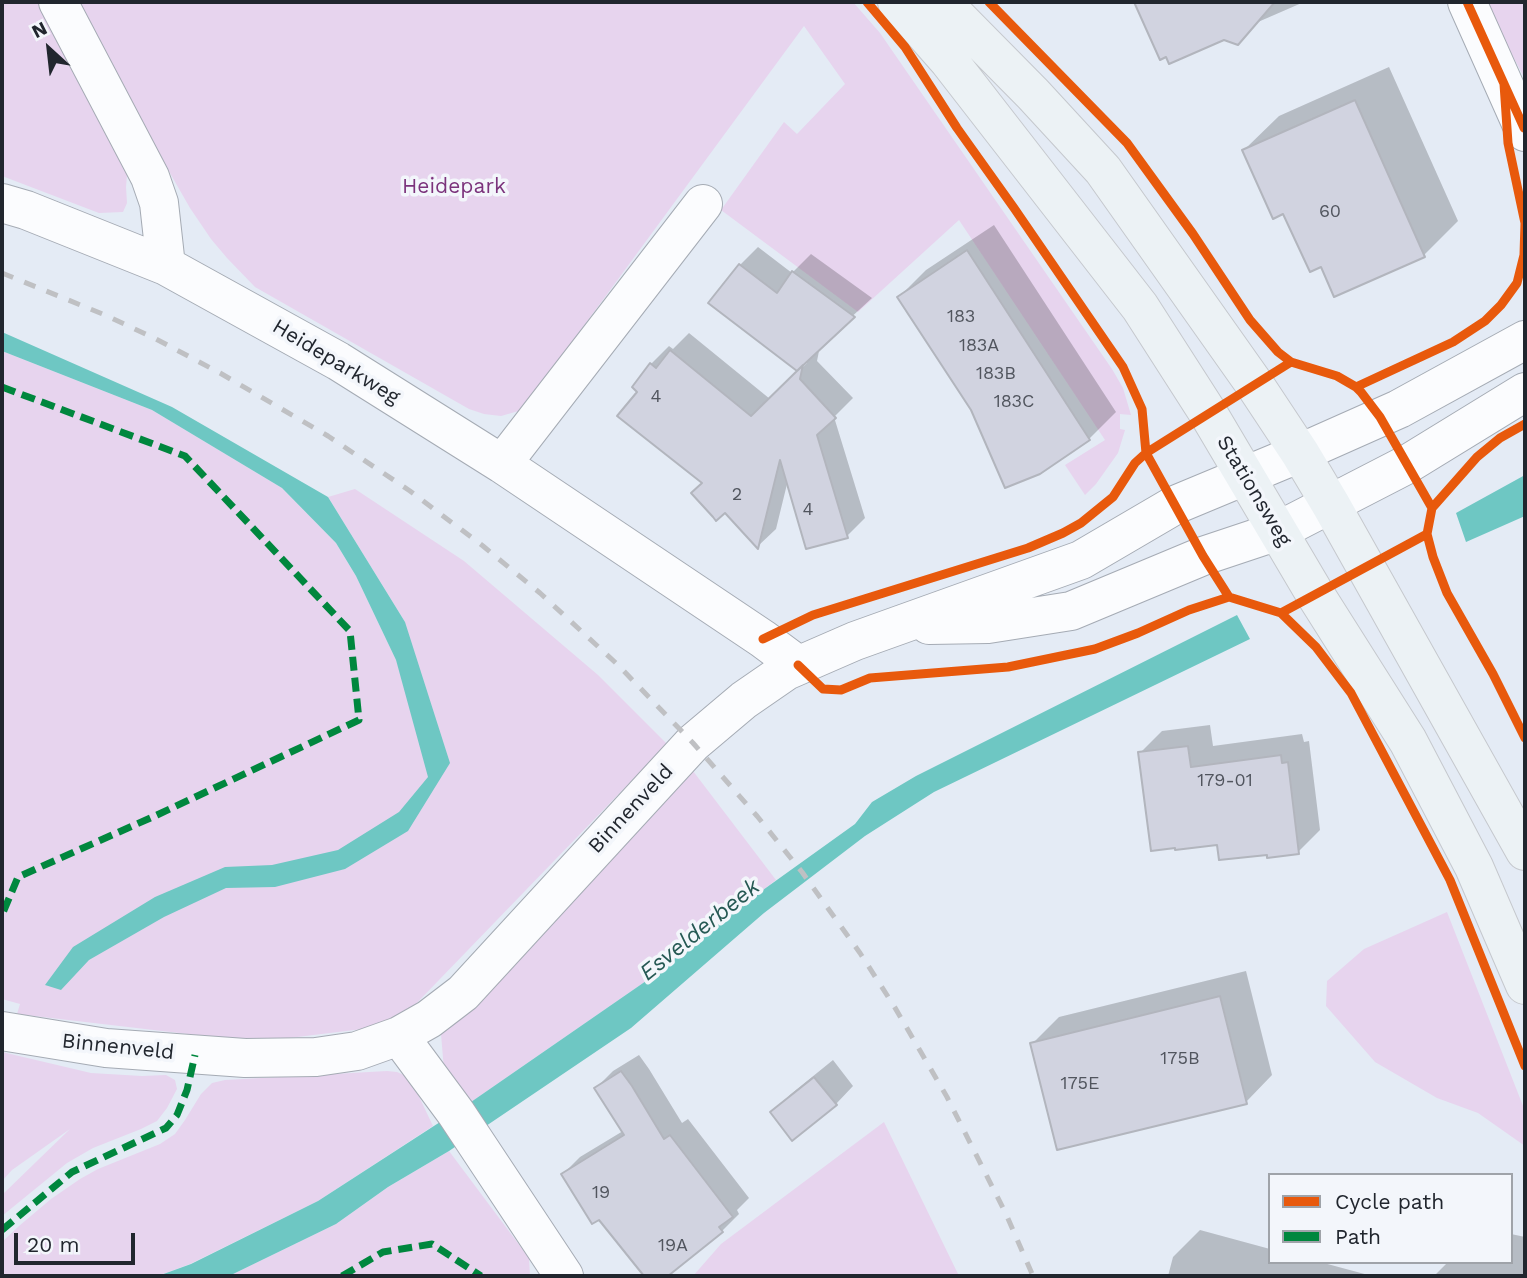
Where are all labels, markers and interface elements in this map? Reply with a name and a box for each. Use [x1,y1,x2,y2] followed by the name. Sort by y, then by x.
[14,14,84,84] north arrow
[28,16,51,43] text: N
[402,174,506,200] park label: Heidepark
[1319,201,1341,223] house number: 60
[947,306,975,328] house number: 183
[268,314,404,410] street label: Heideparkweg
[959,335,999,357] house number: 183A
[976,363,1016,385] house number: 183B
[651,386,661,408] house number: 4
[994,391,1034,413] house number: 183C
[1211,431,1297,551] street label: Stationsweg
[732,484,742,506] house number: 2
[803,499,813,521] house number: 4
[583,759,679,859] street label: Binnenveld
[1197,770,1253,792] house number: 179-01
[634,873,766,987] water label: Esvelderbeek
[61,1029,175,1065] street label: Binnenveld
[1160,1048,1200,1070] house number: 175B
[1060,1073,1100,1095] house number: 175E
[1268,1173,1513,1264] legend
[592,1182,610,1204] house number: 19
[1335,1189,1444,1214] text: Cycle path
[18,1218,138,1262] scale bar
[1335,1224,1381,1249] text: Path
[27,1232,79,1257] text: 20 m
[658,1235,688,1257] house number: 19A

